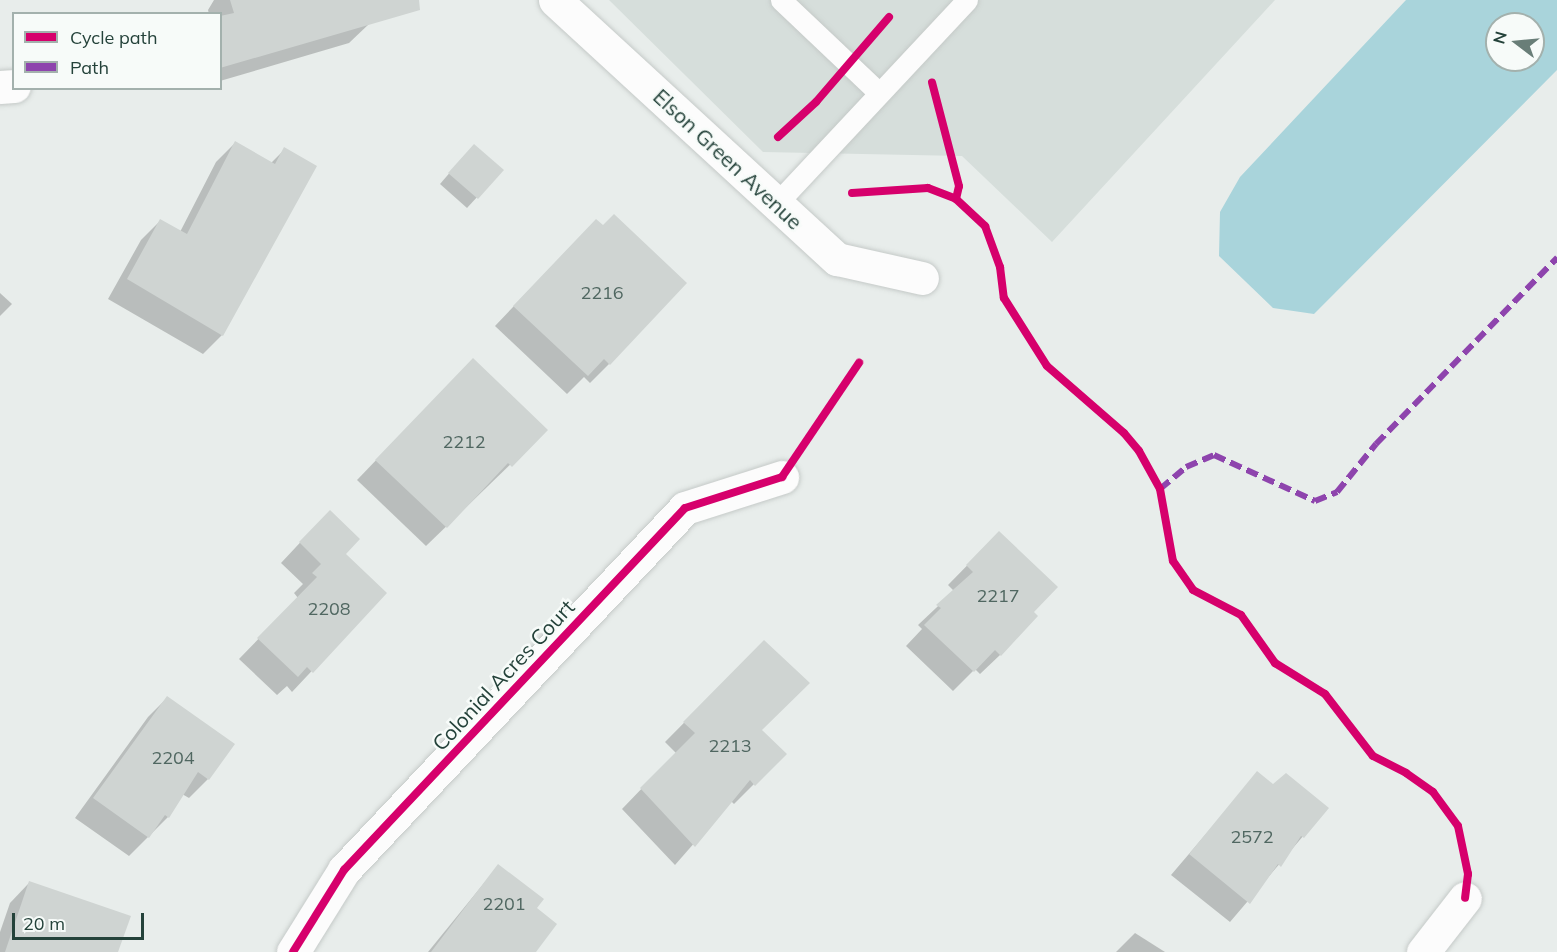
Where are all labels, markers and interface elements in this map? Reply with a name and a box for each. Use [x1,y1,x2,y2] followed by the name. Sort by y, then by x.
[12,12,222,90] legend
[1485,12,1545,72] north arrow
[70,26,157,49] text: Cycle path
[1488,29,1511,46] text: N
[70,56,109,79] text: Path
[648,84,808,234] street label: Elson Green Avenue
[580,282,624,304] house number: 2216
[442,431,486,453] house number: 2212
[976,585,1020,607] house number: 2217
[427,594,579,756] street label: Colonial Acres Court
[307,598,351,620] house number: 2208
[708,735,752,757] house number: 2213
[151,747,195,769] house number: 2204
[1230,826,1274,848] house number: 2572
[482,893,526,915] house number: 2201
[15,901,147,939] scale bar
[23,912,65,935] text: 20 m

